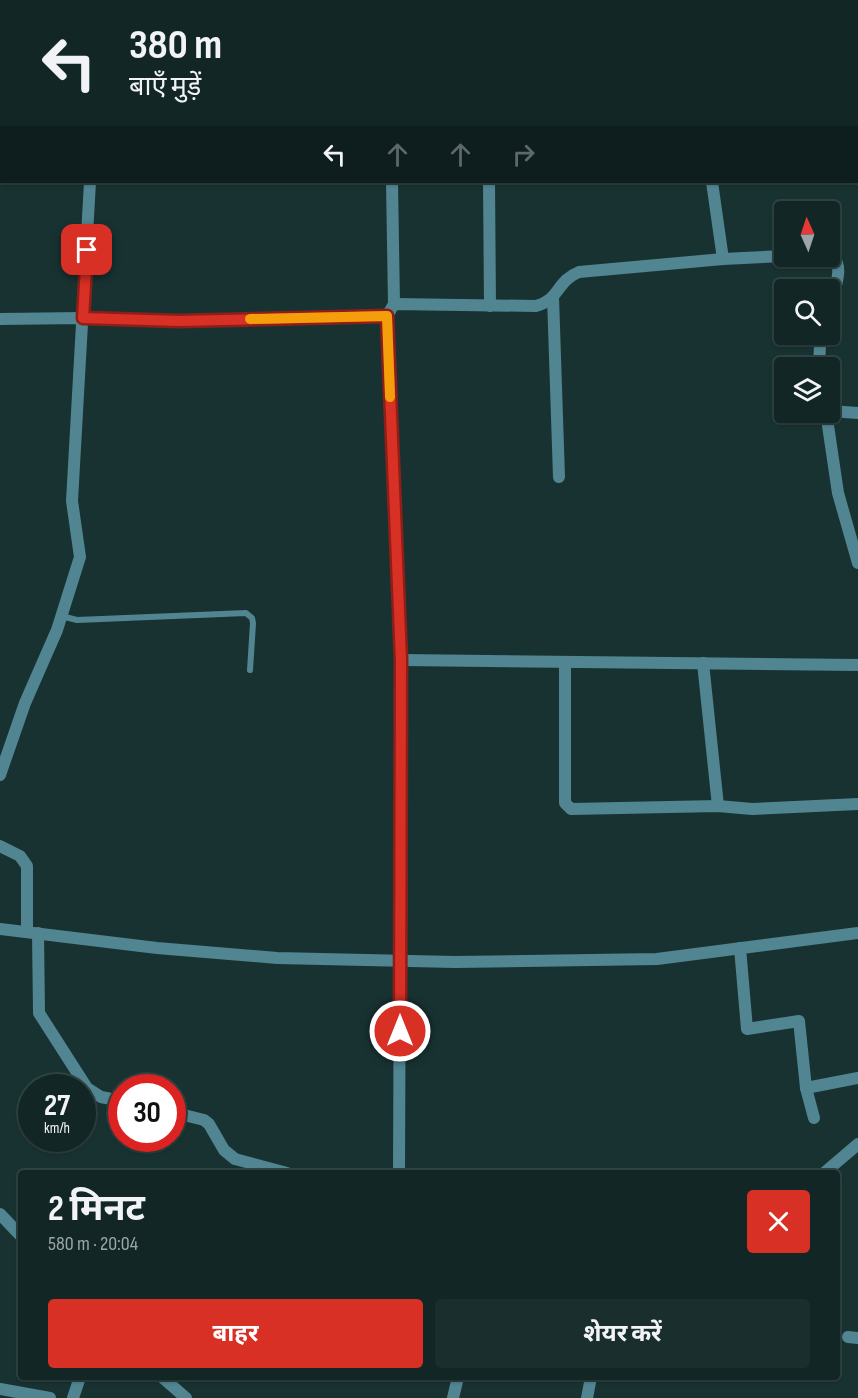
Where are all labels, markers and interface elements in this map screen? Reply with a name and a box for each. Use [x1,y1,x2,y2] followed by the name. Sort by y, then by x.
[129,20,222,71] text: 380 m
[30,24,108,102] icon: left
[129,71,201,103] text: बाएँ मुड़ें
[318,138,351,171] icon: left
[381,138,414,171] icon: ahead
[444,138,477,171] icon: ahead
[507,138,540,171] icon: right
[774,201,840,267] north arrow
[774,201,840,423] map controls
[61,224,112,275] pin
[70,233,103,266] icon: arrive
[774,279,840,345] button: search
[774,357,840,423] button: layers
[368,999,432,1063] position arrow
[108,1074,186,1152] speed limit sign: 30
[44,1088,70,1124] text: 27
[44,1119,70,1138] text: km/h
[48,1188,145,1231] text: 2 मिनट
[747,1190,810,1253] button: close
[48,1232,138,1256] text: 580 m · 20:04
[48,1299,423,1368] button: बाहर
[435,1299,810,1368] button: शेयर करें

